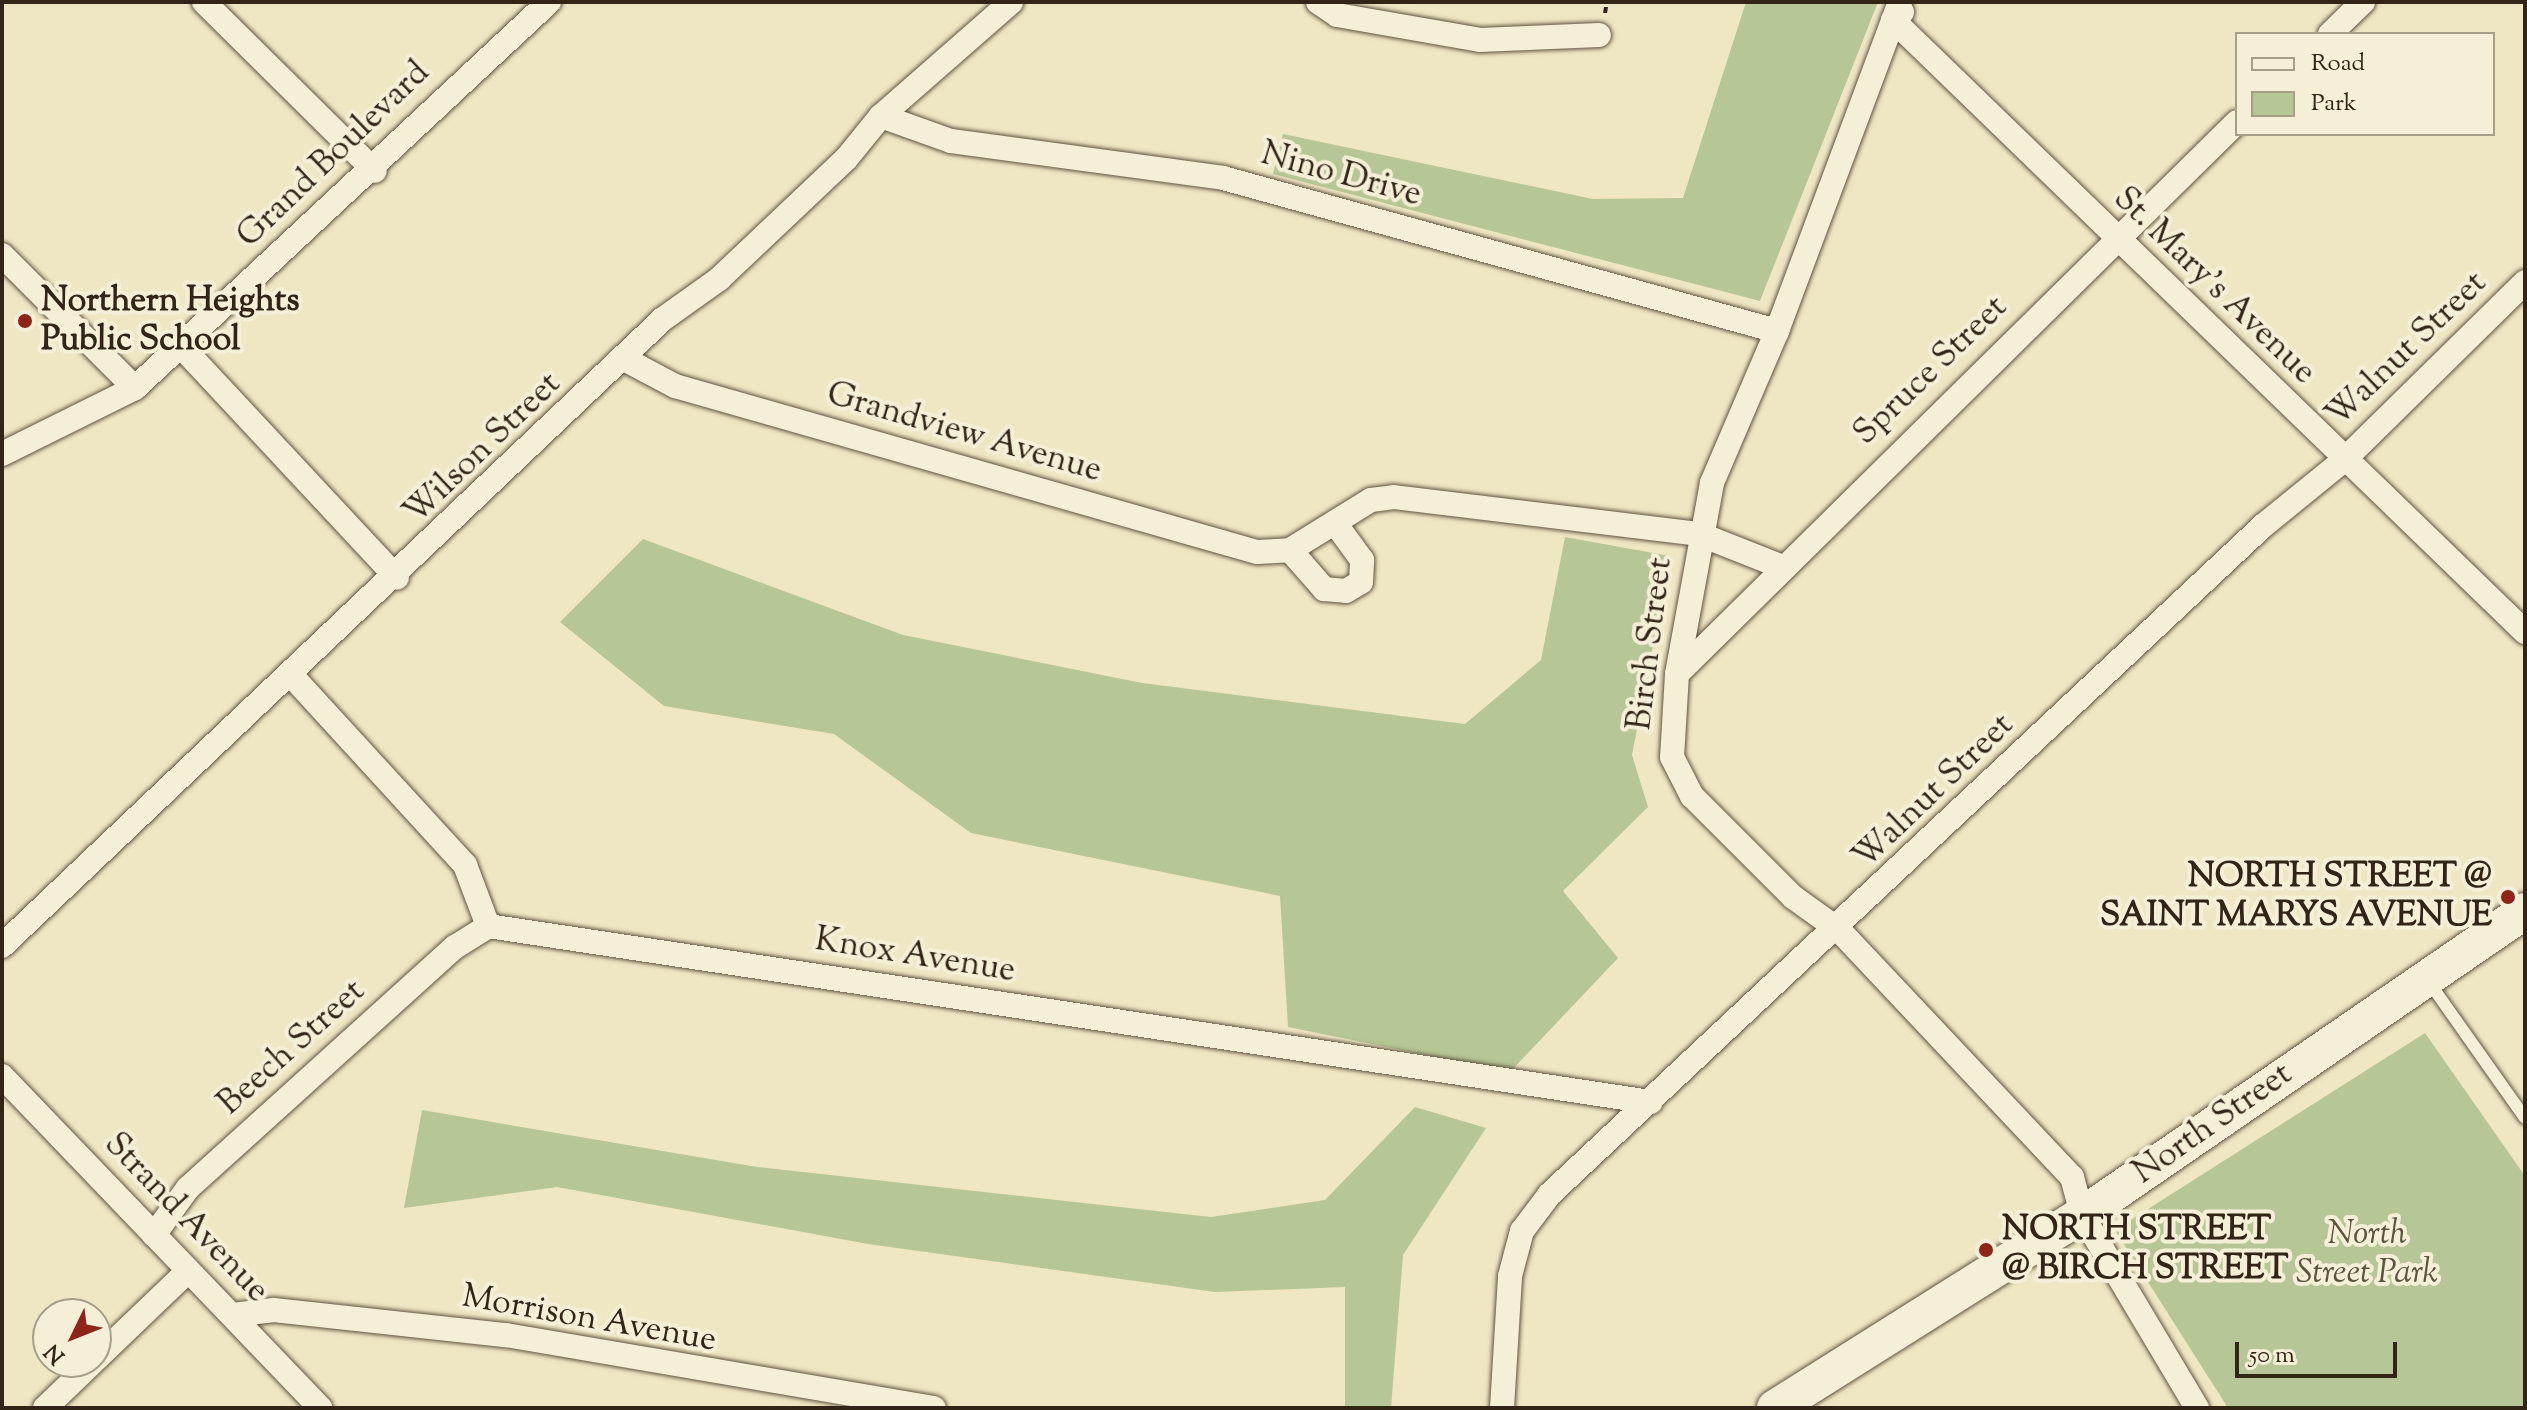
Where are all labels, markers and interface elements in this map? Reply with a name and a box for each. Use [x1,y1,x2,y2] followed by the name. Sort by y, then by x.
[2235,32,2495,136] legend
[2311,47,2365,81] text: Road
[229,53,439,257] street label: Grand Boulevard
[2311,87,2357,121] text: Park
[1257,134,1425,216] street label: Nino Drive
[2104,179,2324,393] street label: St. Mary's Avenue
[2318,263,2496,437] street label: Walnut Street
[41,281,300,360] place label: Northern Heights Public School
[1846,288,2016,454] street label: Spruce Street
[16,312,34,330] marker: Northern Heights Public School
[396,364,570,534] street label: Wilson Street
[822,374,1106,492] street label: Grandview Avenue
[1620,555,1682,733] street label: Birch Street
[1845,705,2023,879] street label: Walnut Street
[2100,857,2492,936] place label: NORTH STREET @ SAINT MARYS AVENUE
[2499,888,2517,906] marker: NORTH STREET @ SAINT MARYS AVENUE
[812,920,1018,992] street label: Knox Avenue
[210,972,374,1124] street label: Beech Street
[2126,1054,2300,1194] street label: North Street
[95,1125,277,1311] street label: Strand Avenue
[2002,1210,2288,1290] place label: NORTH STREET @ BIRCH STREET
[2296,1214,2438,1294] park label: North Street Park
[1977,1241,1995,1259] marker: NORTH STREET @ BIRCH STREET
[459,1277,719,1361] street label: Morrison Avenue
[32,1298,112,1378] north arrow
[2239,1326,2401,1376] scale bar
[38,1336,74,1370] text: N
[2249,1339,2295,1373] text: 50 m

